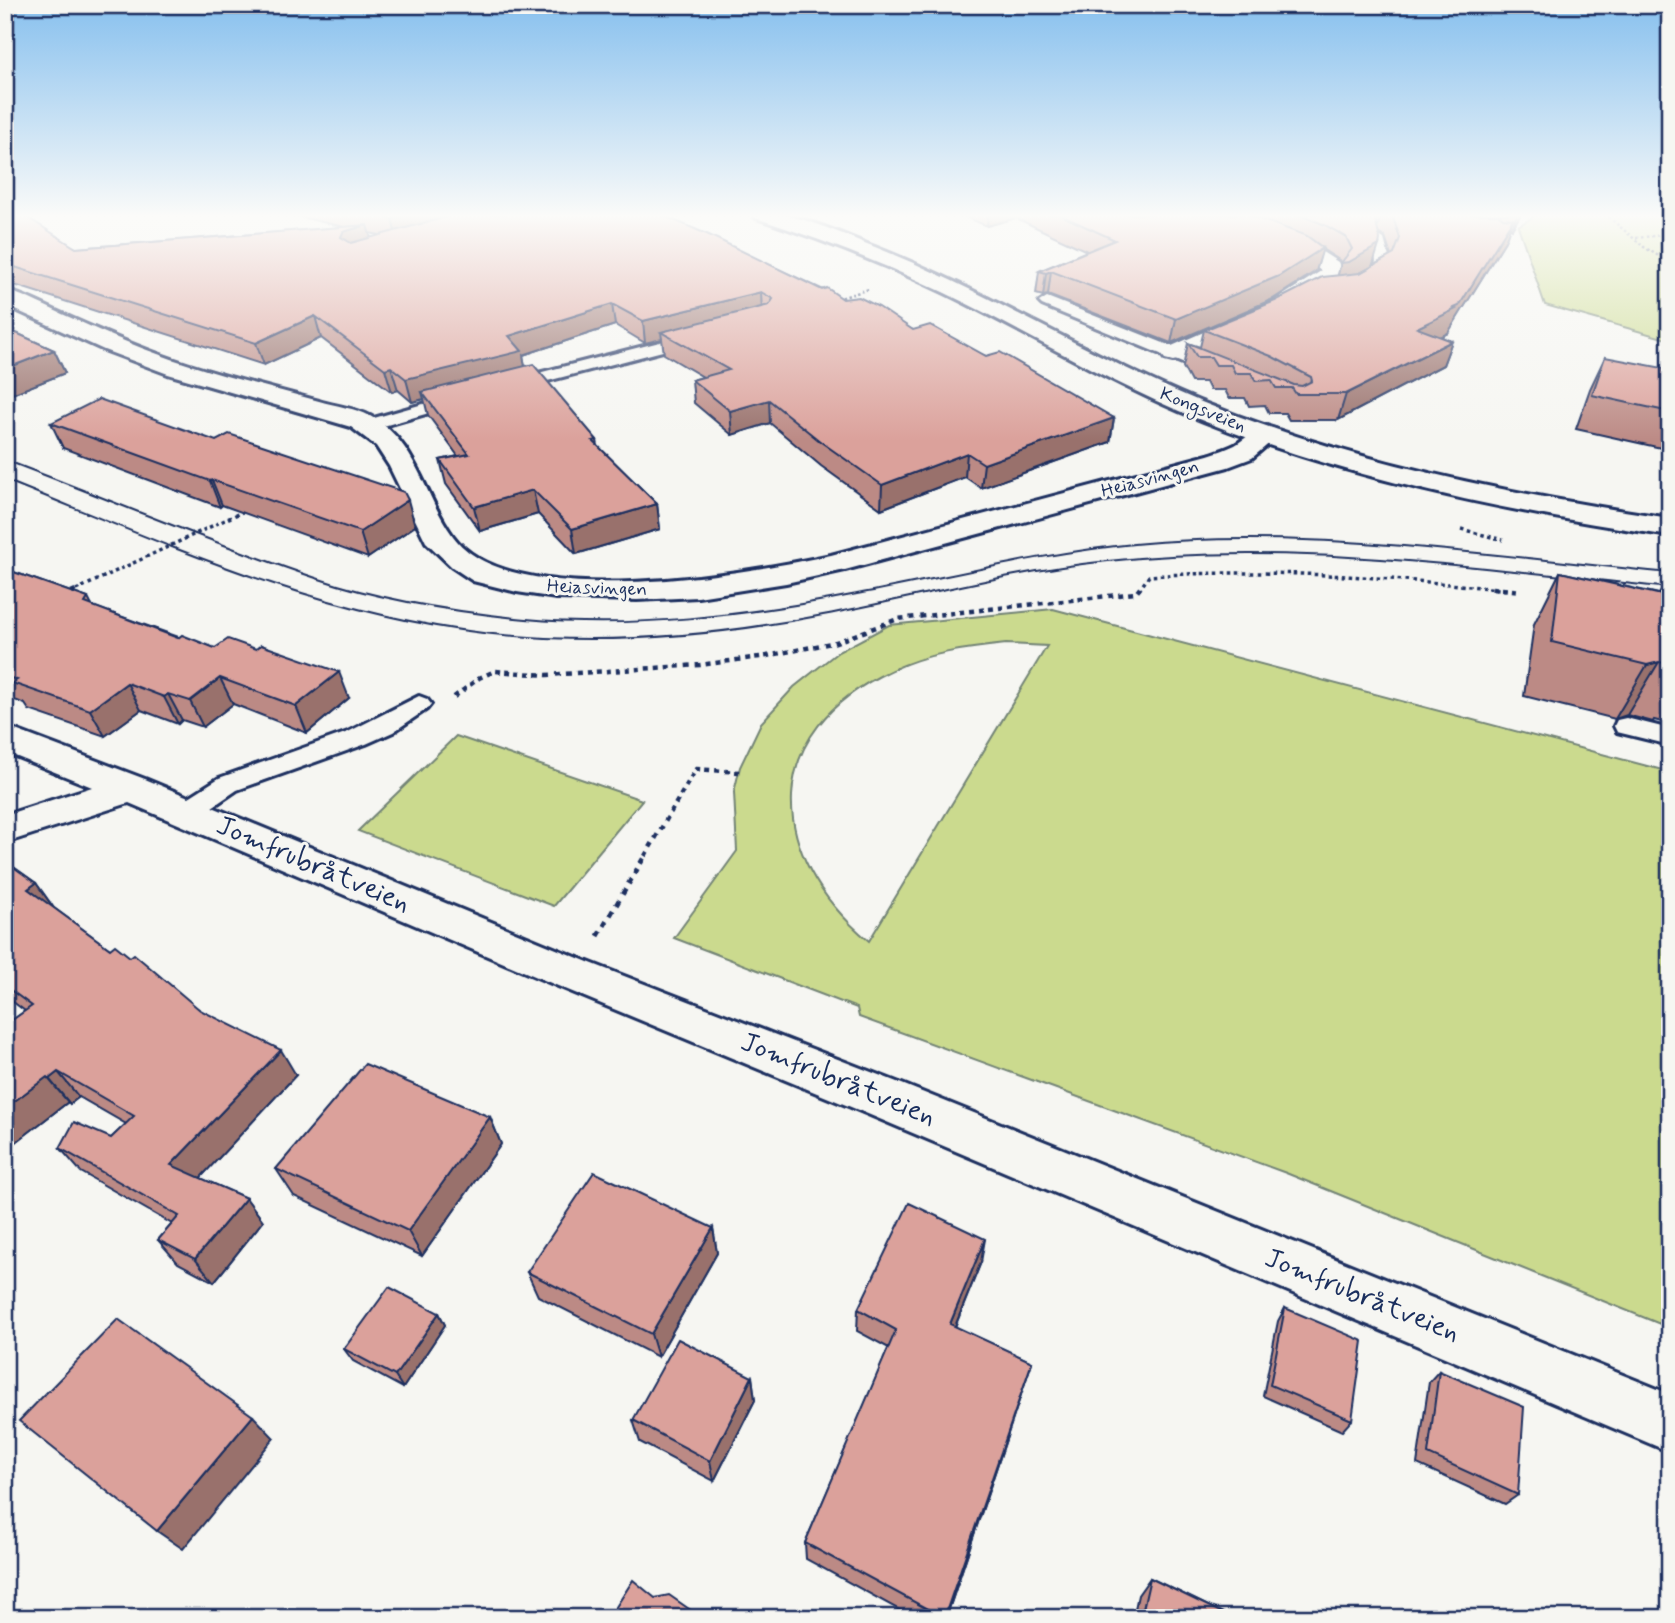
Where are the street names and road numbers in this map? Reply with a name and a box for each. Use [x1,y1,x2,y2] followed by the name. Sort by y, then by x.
[1155,381,1250,441] street label: Kongsveien
[1098,454,1202,505] street label: Heiasvingen
[546,574,648,603] street label: Heiasvingen
[210,807,416,923] street label: Jomfrubråtveien
[735,1024,941,1136] street label: Jomfrubråtveien
[1259,1240,1465,1352] street label: Jomfrubråtveien

